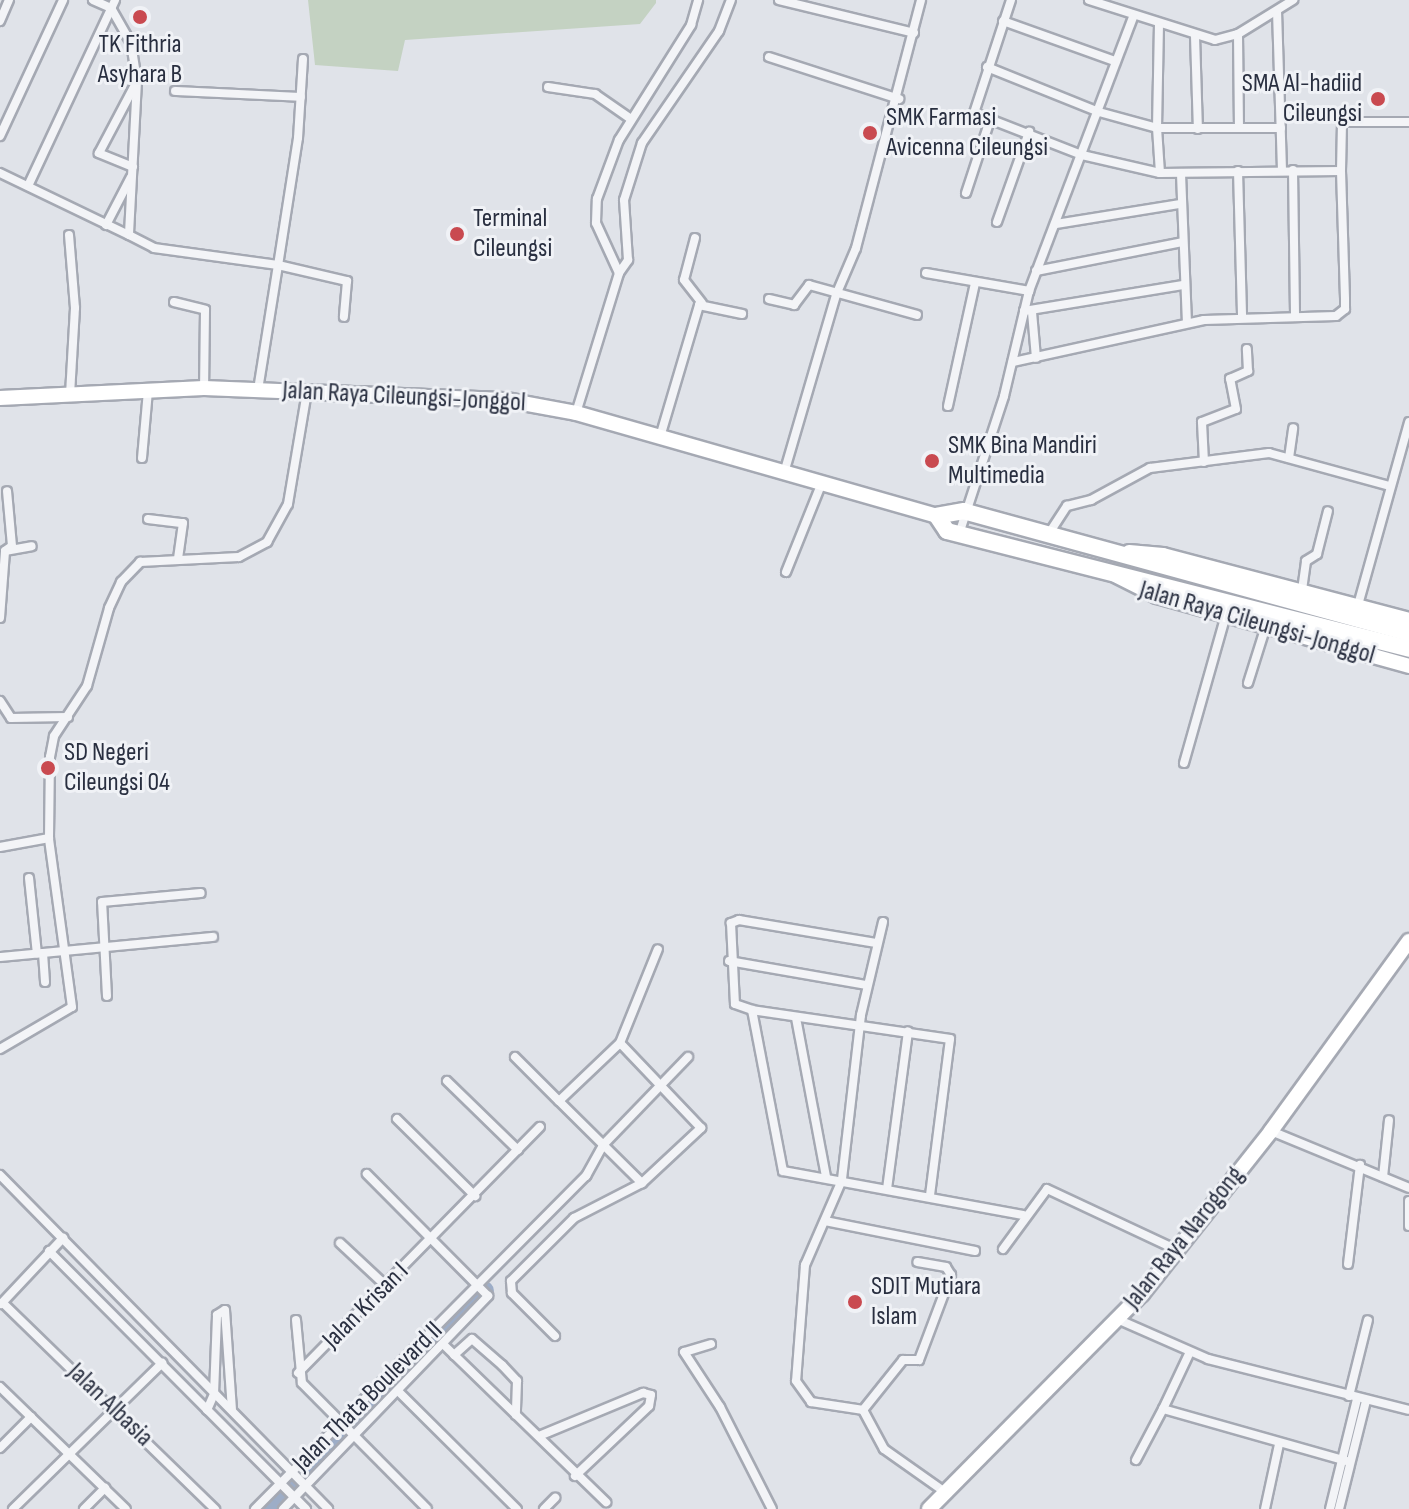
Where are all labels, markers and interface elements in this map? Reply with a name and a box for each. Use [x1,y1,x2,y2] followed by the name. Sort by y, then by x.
[131,8,149,26] marker: TK Fithria Asyhara B
[98,29,182,90] place label: TK Fithria Asyhara B
[1242,68,1362,130] place label: SMA Al-hadiid Cileungsi
[1369,90,1387,108] marker: SMA Al-hadiid Cileungsi
[886,102,1048,164] place label: SMK Farmasi Avicenna Cileungsi
[861,124,879,142] marker: SMK Farmasi Avicenna Cileungsi
[473,203,552,264] place label: Terminal Cileungsi
[448,225,466,243] marker: Terminal Cileungsi
[282,375,526,419] street label: Jalan Raya Cileungsi-Jonggol
[948,430,1097,492] place label: SMK Bina Mandiri Multimedia
[923,452,941,470] marker: SMK Bina Mandiri Multimedia
[1136,574,1378,672] street label: Jalan Raya Cileungsi-Jonggol
[64,737,170,798] place label: SD Negeri Cileungsi 04
[39,759,57,777] marker: SD Negeri Cileungsi 04
[1117,1160,1251,1316] street label: Jalan Raya Narogong
[316,1256,416,1356] street label: Jalan Krisan I
[871,1271,981,1332] place label: SDIT Mutiara Islam
[846,1293,864,1311] marker: SDIT Mutiara Islam
[286,1315,450,1479] street label: Jalan Thata Boulevard II
[61,1357,159,1453] street label: Jalan Albasia

